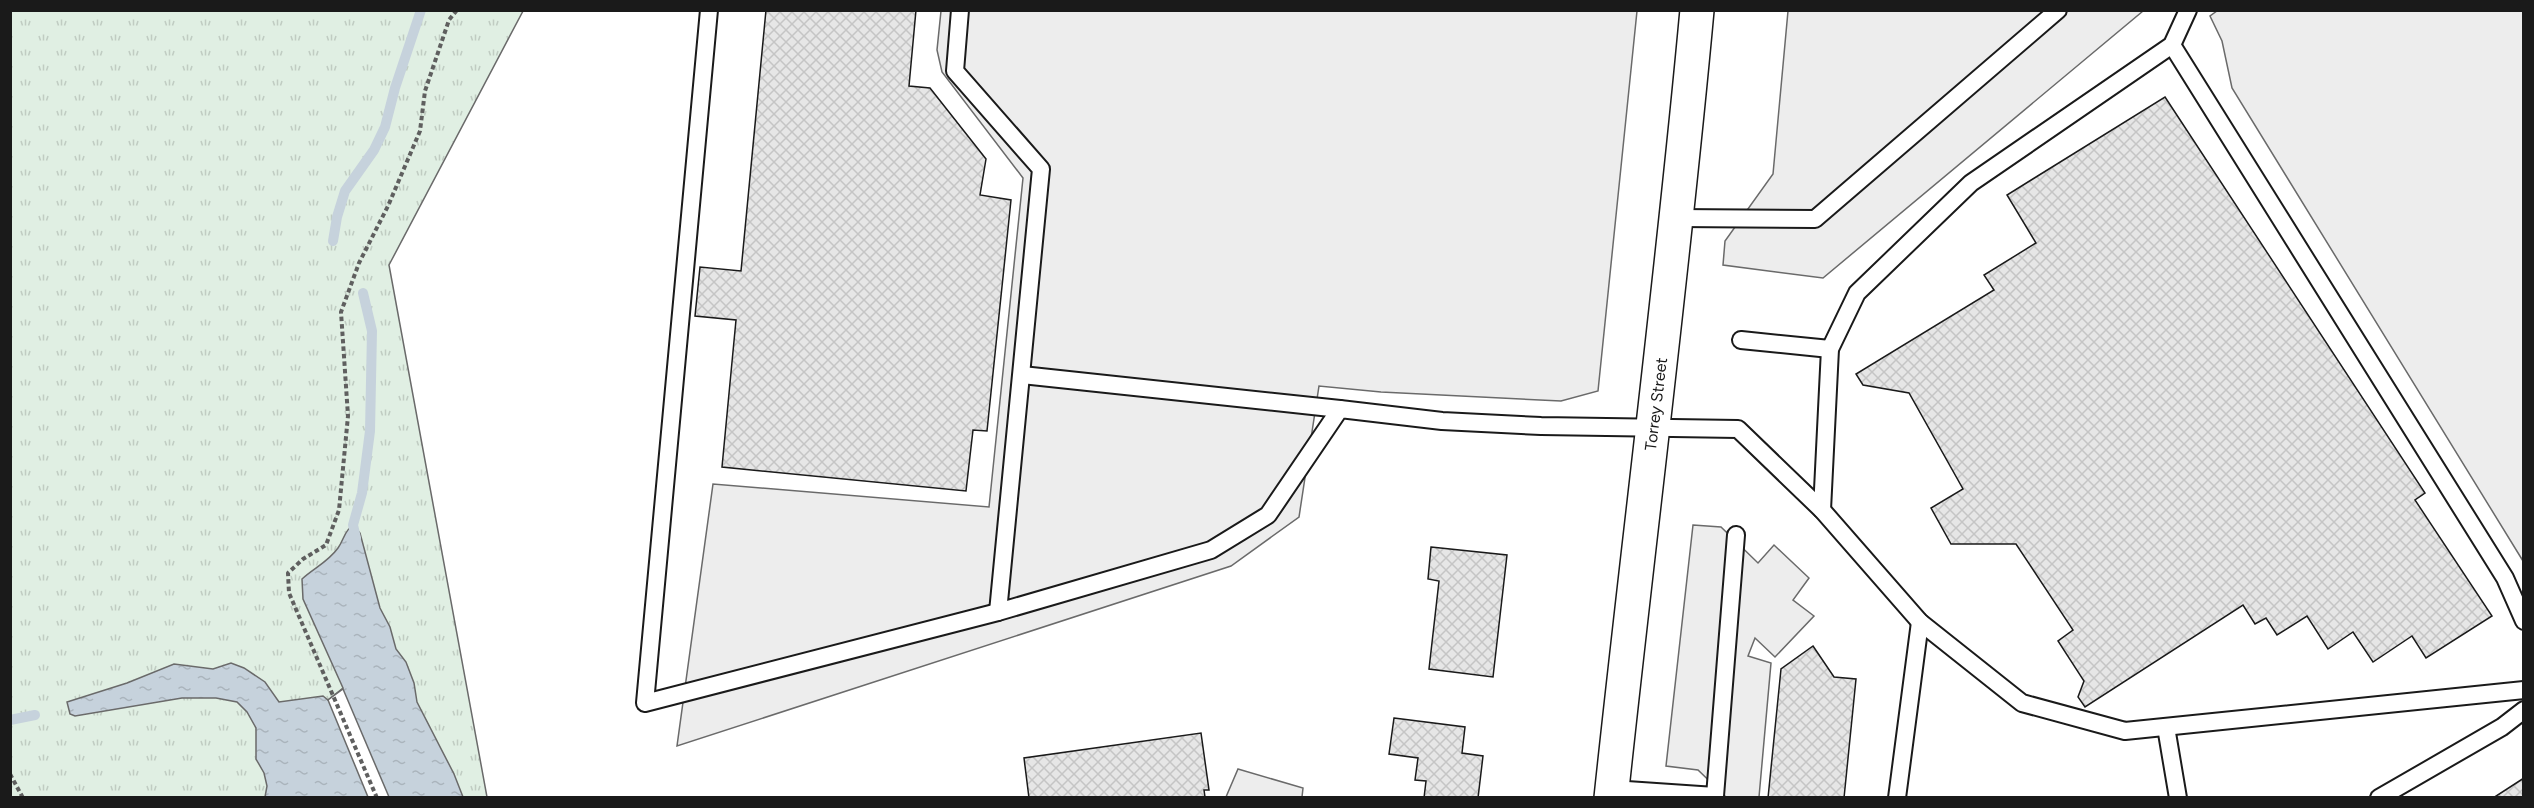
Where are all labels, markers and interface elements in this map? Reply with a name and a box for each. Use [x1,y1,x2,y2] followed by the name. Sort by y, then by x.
[1641,356,1671,452] street label: Torrey Street

